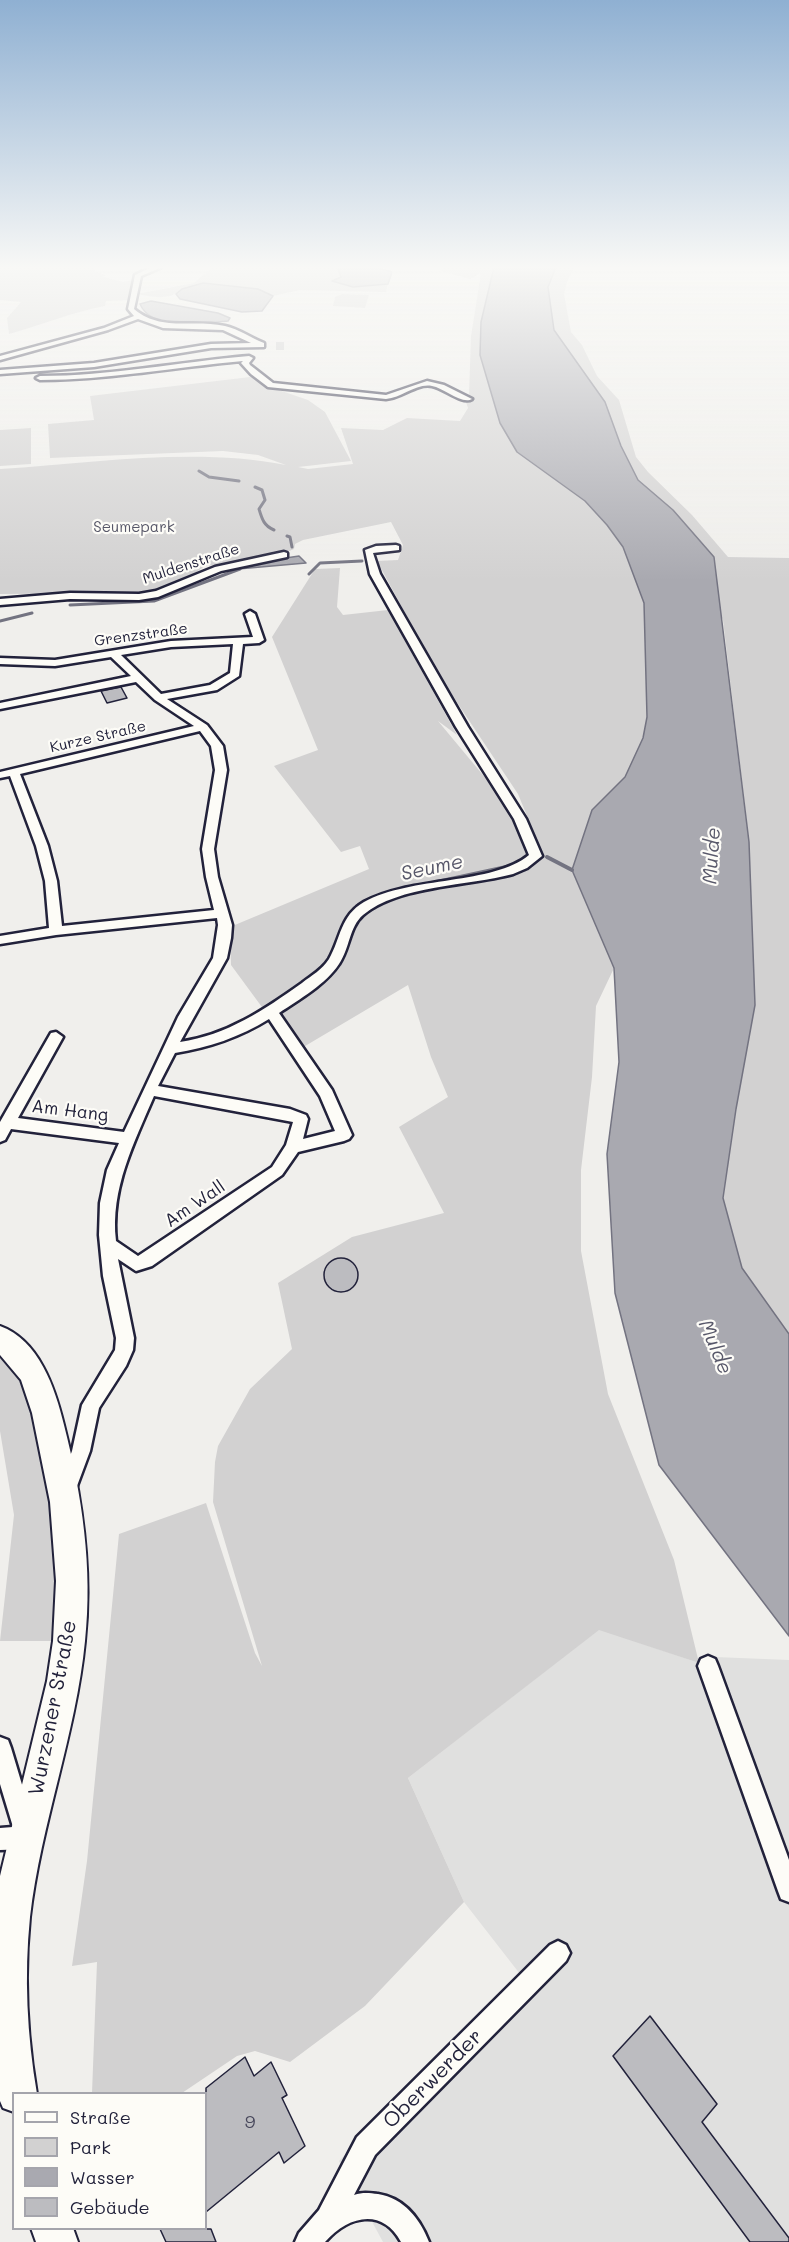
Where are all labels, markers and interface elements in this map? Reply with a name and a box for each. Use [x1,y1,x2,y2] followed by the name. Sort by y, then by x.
[93,518,175,536] park label: Seumepark
[140,540,242,588] street label: Muldenstraße
[93,620,189,650] street label: Grenzstraße
[48,717,148,757] street label: Kurze Straße
[698,827,726,885] water label: Mulde
[399,850,465,886] water label: Seume
[30,1096,110,1126] street label: Am Hang
[161,1176,229,1232] street label: Am Wall
[693,1316,737,1378] water label: Mulde
[24,1618,82,1798] street label: Wurzener Straße
[378,2024,488,2134] street label: Oberwerder
[12,2092,207,2230] legend
[70,2105,131,2129] text: Straße
[245,2111,255,2133] house number: 9
[70,2135,111,2159] text: Park
[70,2165,135,2189] text: Wasser
[70,2195,150,2219] text: Gebäude

